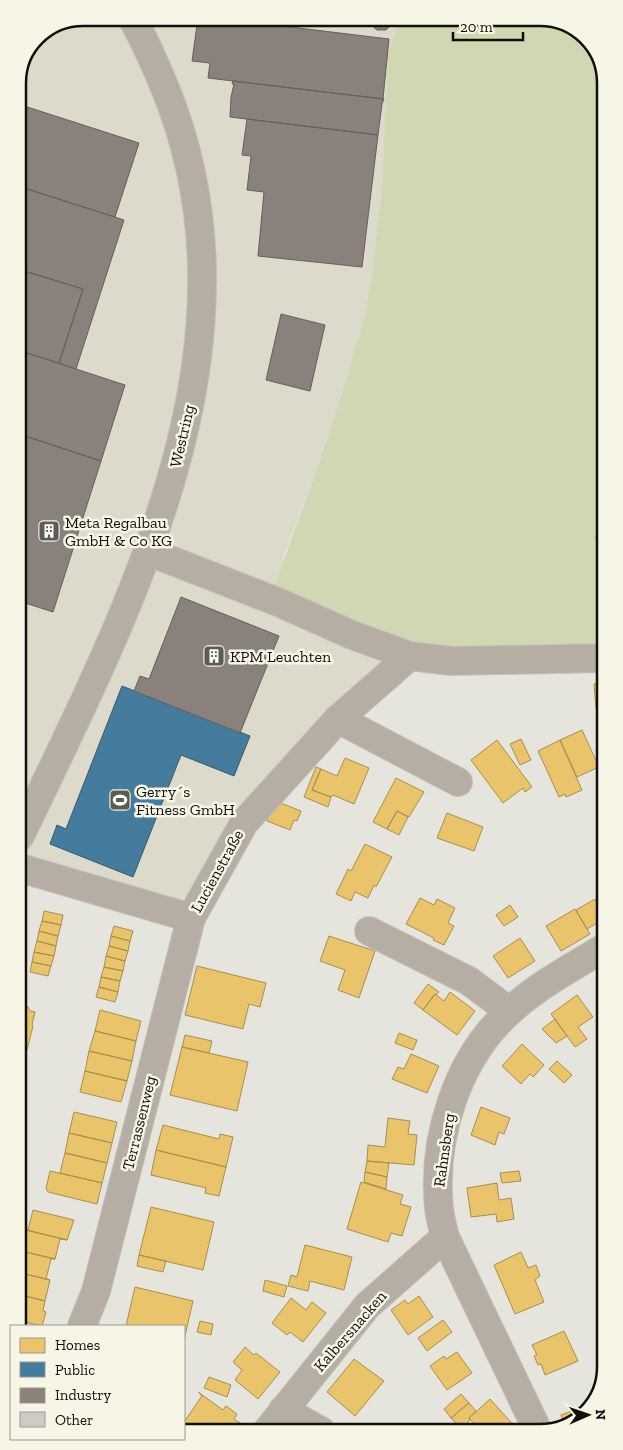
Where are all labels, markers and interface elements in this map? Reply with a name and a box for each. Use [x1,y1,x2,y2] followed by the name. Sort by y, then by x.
[453,10,523,42] scale bar
[460,18,493,36] text: 20 m
[166,403,198,469] street label: Westring
[65,513,172,550] place label: Meta Regalbau GmbH & Co KG
[37,519,61,543] building icon: Meta Regalbau GmbH & Co KG
[202,644,226,668] building icon: KPM Leuchten
[230,647,332,666] place label: KPM Leuchten
[136,782,235,819] place label: Gerry´s Fitness GmbH
[108,788,132,812] sports icon: Gerry´s Fitness GmbH
[187,826,247,916] street label: Lucienstraße
[118,1074,160,1172] street label: Terrassenweg
[429,1112,459,1188] street label: Rahnsberg
[310,1286,391,1375] street label: Kalbersnacken
[10,1325,185,1440] legend
[55,1336,100,1354] text: Homes
[55,1361,95,1379] text: Public
[55,1386,112,1404] text: Industry
[563,1390,613,1440] north arrow
[592,1409,609,1421] text: N
[55,1411,93,1429] text: Other

